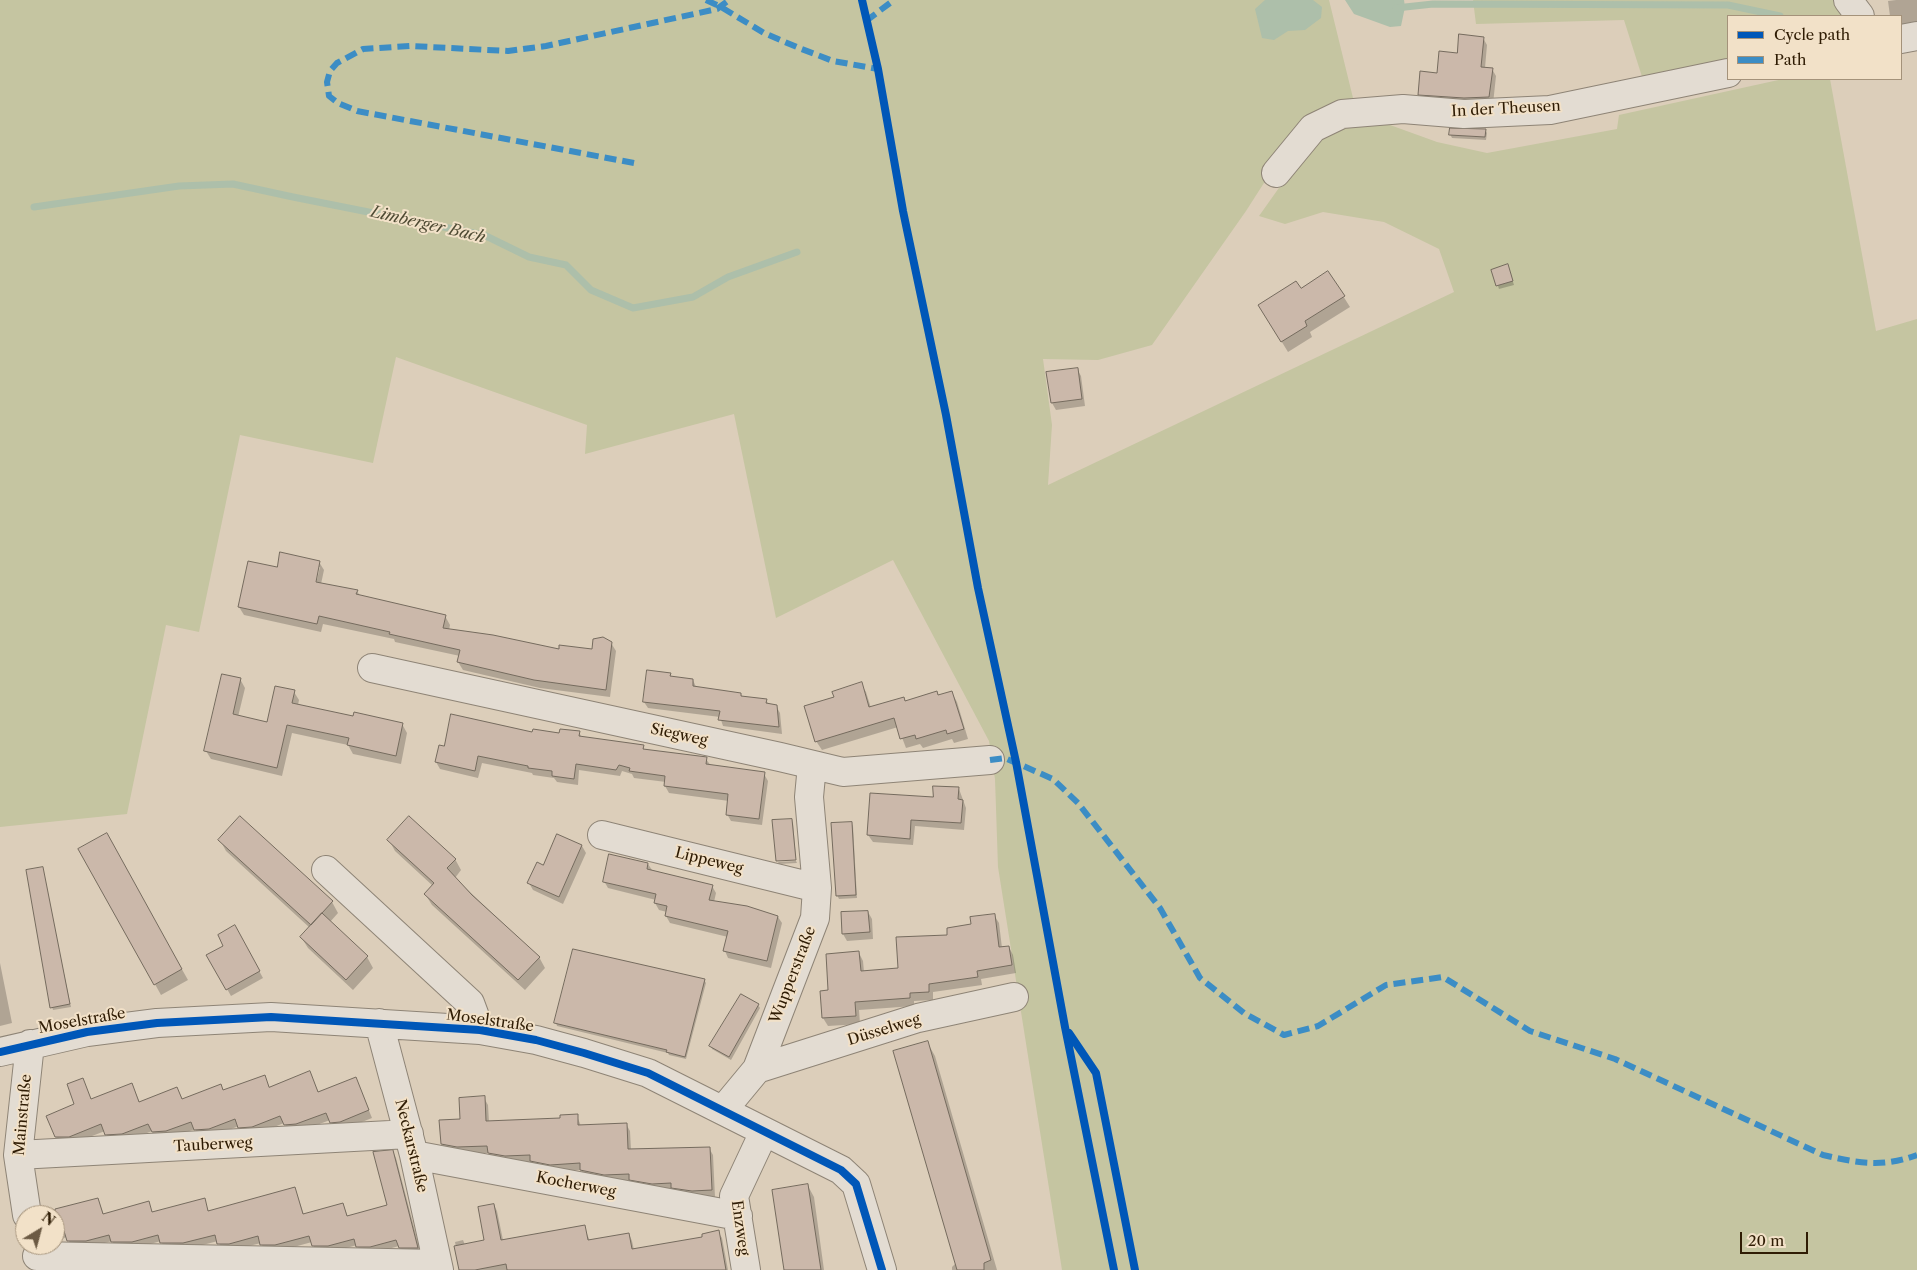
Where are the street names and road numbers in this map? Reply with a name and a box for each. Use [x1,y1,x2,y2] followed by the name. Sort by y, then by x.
[1451,97,1561,121] street label: In der Theusen
[649,720,709,750] street label: Siegweg
[673,844,745,878] street label: Lippeweg
[766,924,820,1026] street label: Wupperstraße
[37,1004,127,1038] street label: Moselstraße
[445,1006,535,1036] street label: Moselstraße
[845,1010,923,1050] street label: Düsselweg
[10,1074,36,1156] street label: Mainstraße
[391,1097,431,1195] street label: Neckarstraße
[173,1134,253,1156] street label: Tauberweg
[535,1168,617,1202] street label: Kocherweg
[727,1199,753,1257] street label: Enzweg

